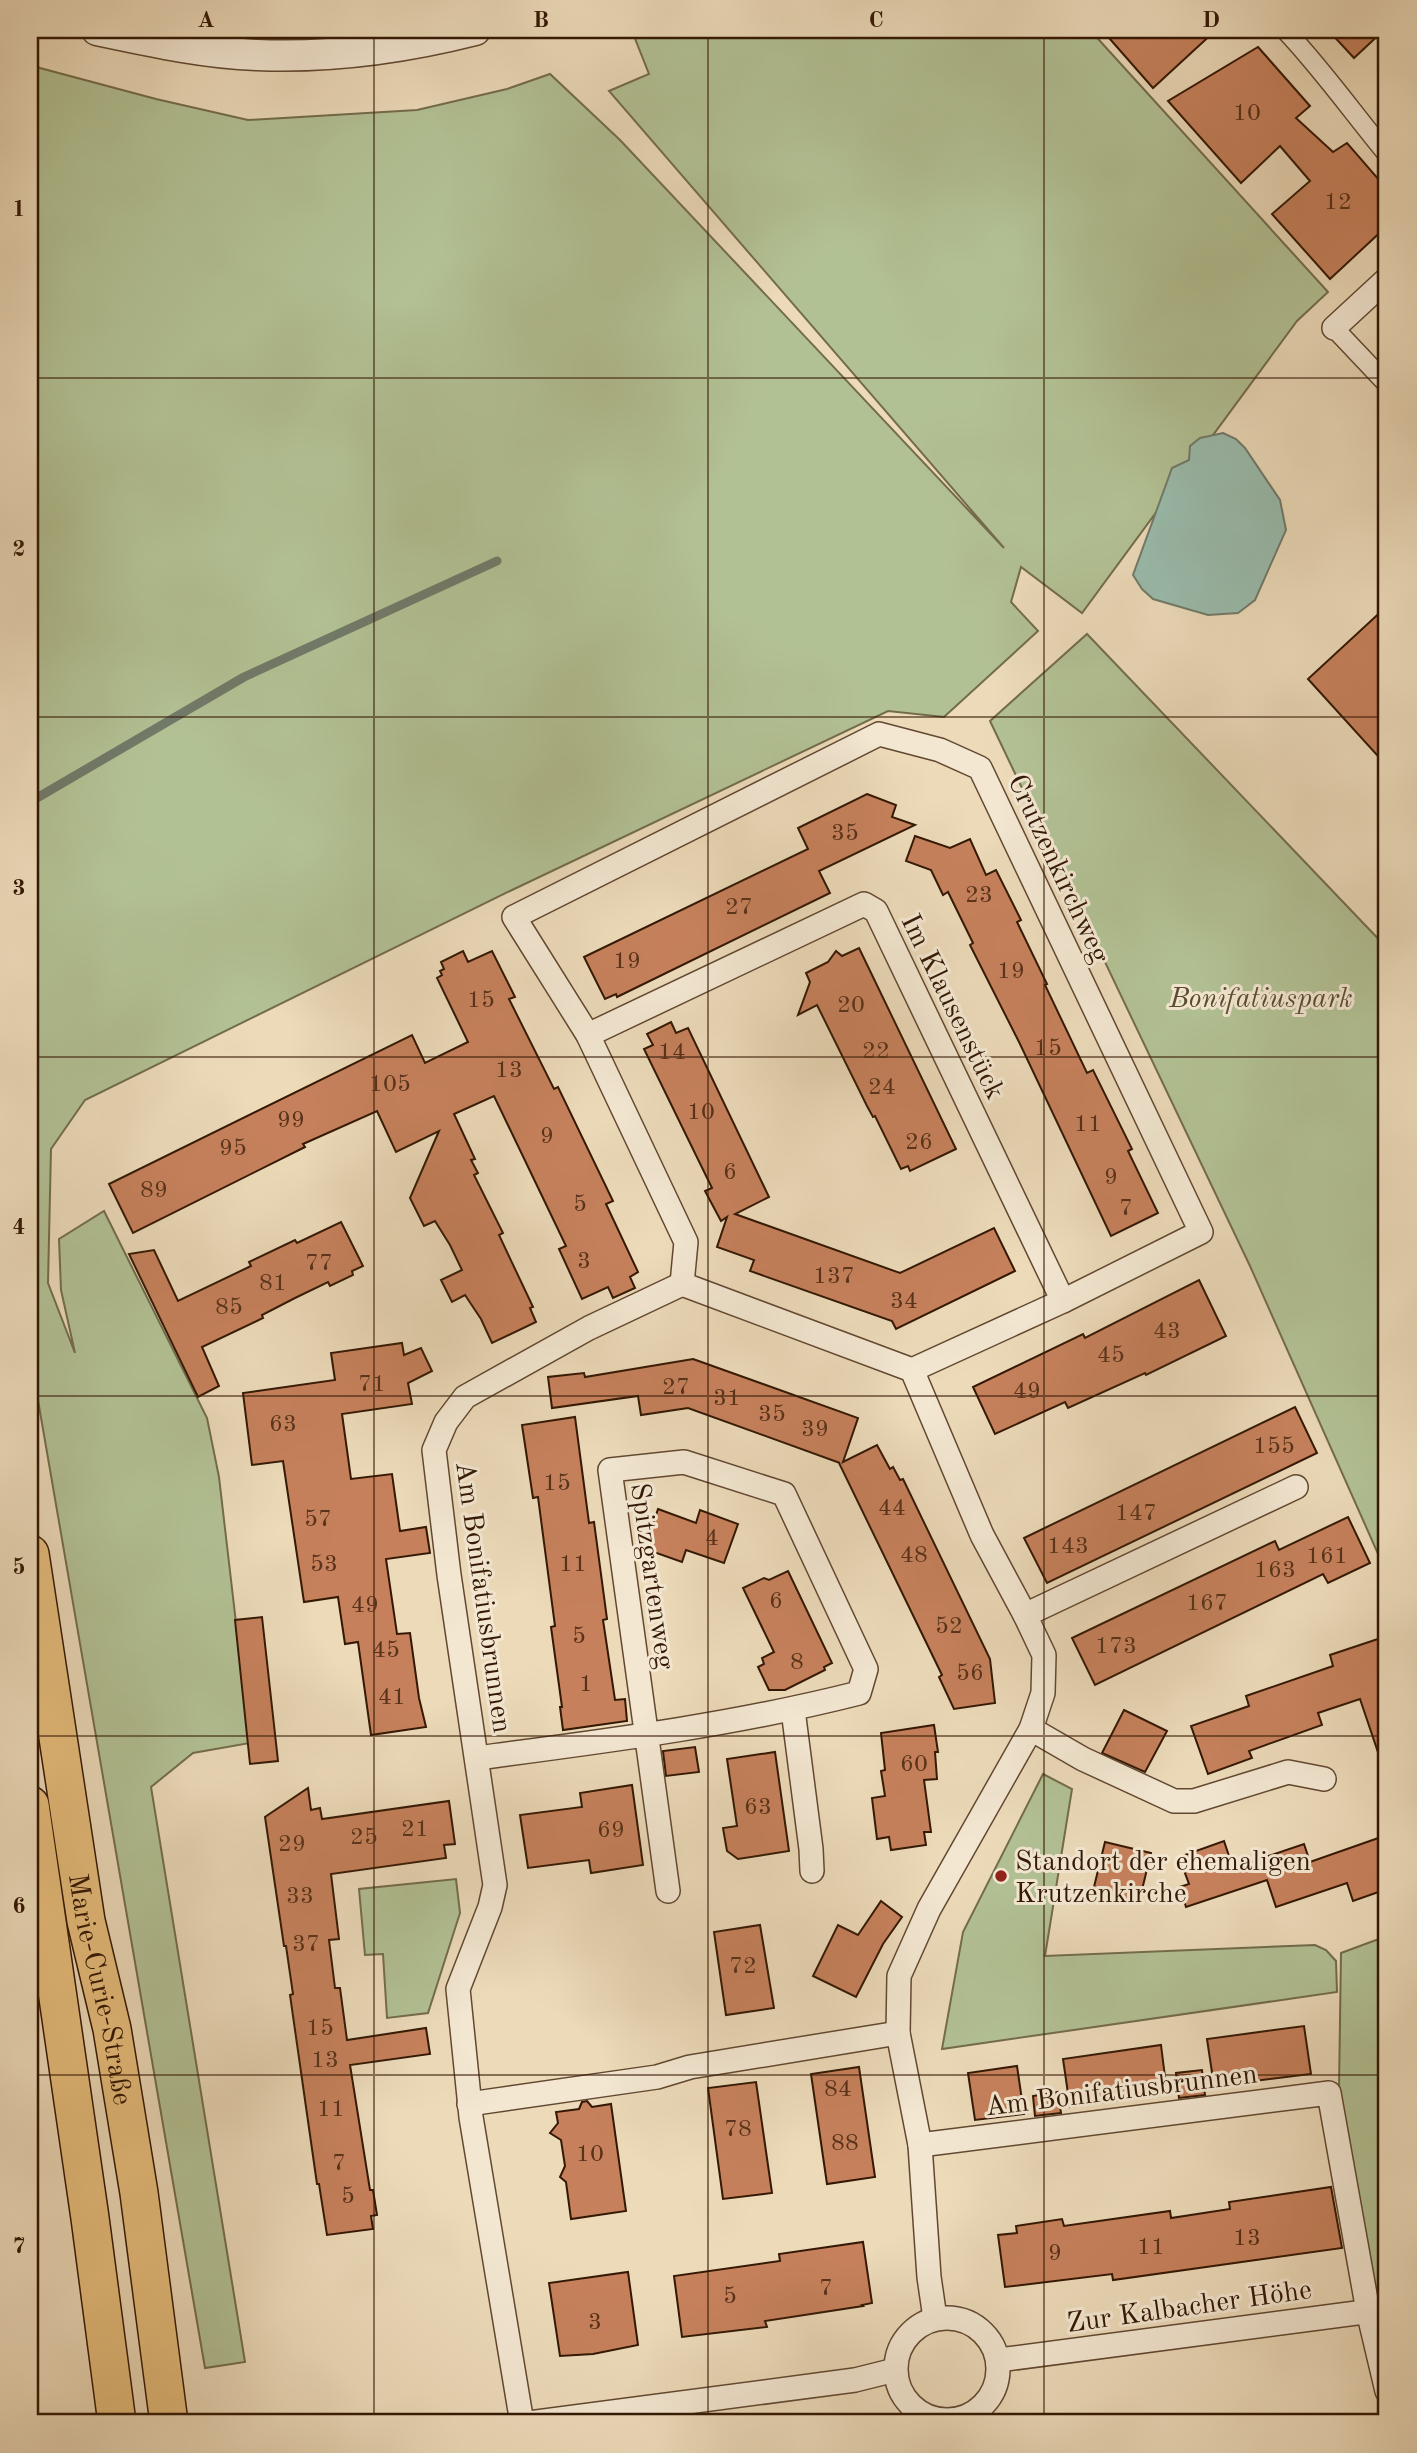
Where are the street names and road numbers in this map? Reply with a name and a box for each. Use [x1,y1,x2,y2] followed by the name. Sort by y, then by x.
[1001,771,1113,968] street label: Crutzenkirchweg
[894,910,1008,1104] street label: Im Klausenstück
[449,1460,515,1735] street label: Am Bonifatiusbrunnen
[624,1481,678,1672] street label: Spitzgartenweg
[62,1872,135,2107] street label: Marie-Curie-Straße
[984,2061,1259,2123] street label: Am Bonifatiusbrunnen
[1065,2277,1314,2339] street label: Zur Kalbacher Höhe

